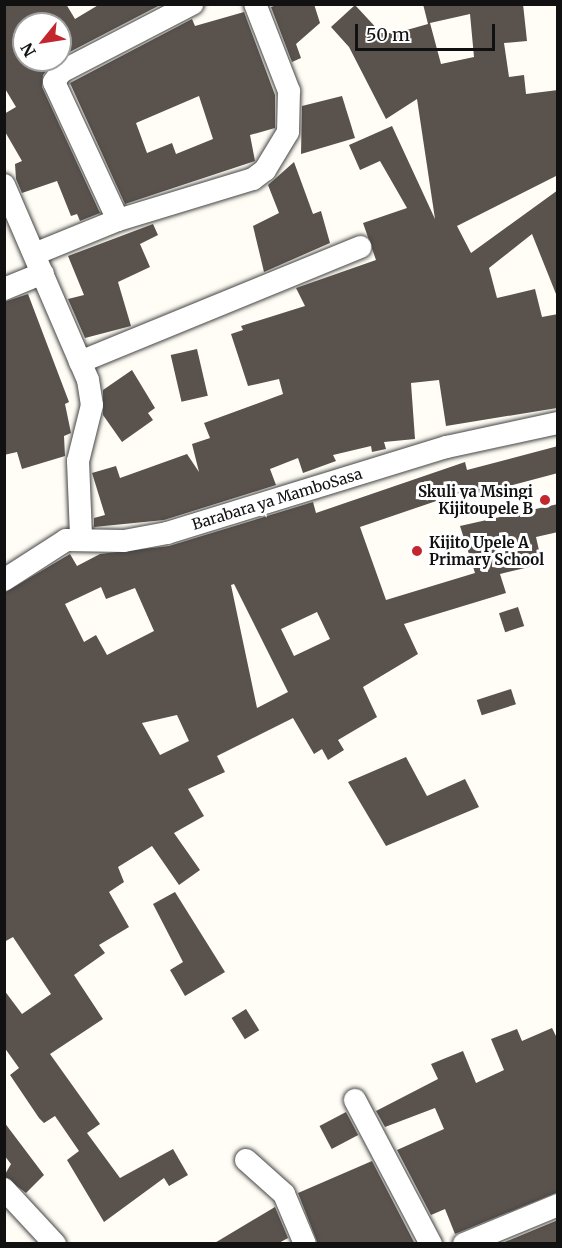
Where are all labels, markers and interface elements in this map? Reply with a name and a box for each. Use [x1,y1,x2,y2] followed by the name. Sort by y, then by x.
[12,12,72,72] north arrow
[358,12,498,50] scale bar
[366,23,410,46] text: 50 m
[16,40,40,60] text: N
[190,465,364,533] street label: Barabara ya MamboSasa
[418,482,533,517] place label: Skuli ya Msingi Kijitoupele B
[538,493,552,507] marker: Skuli ya Msingi Kijitoupele B
[429,533,544,568] place label: Kijito Upele A Primary School
[410,544,424,558] marker: Kijito Upele A Primary School

